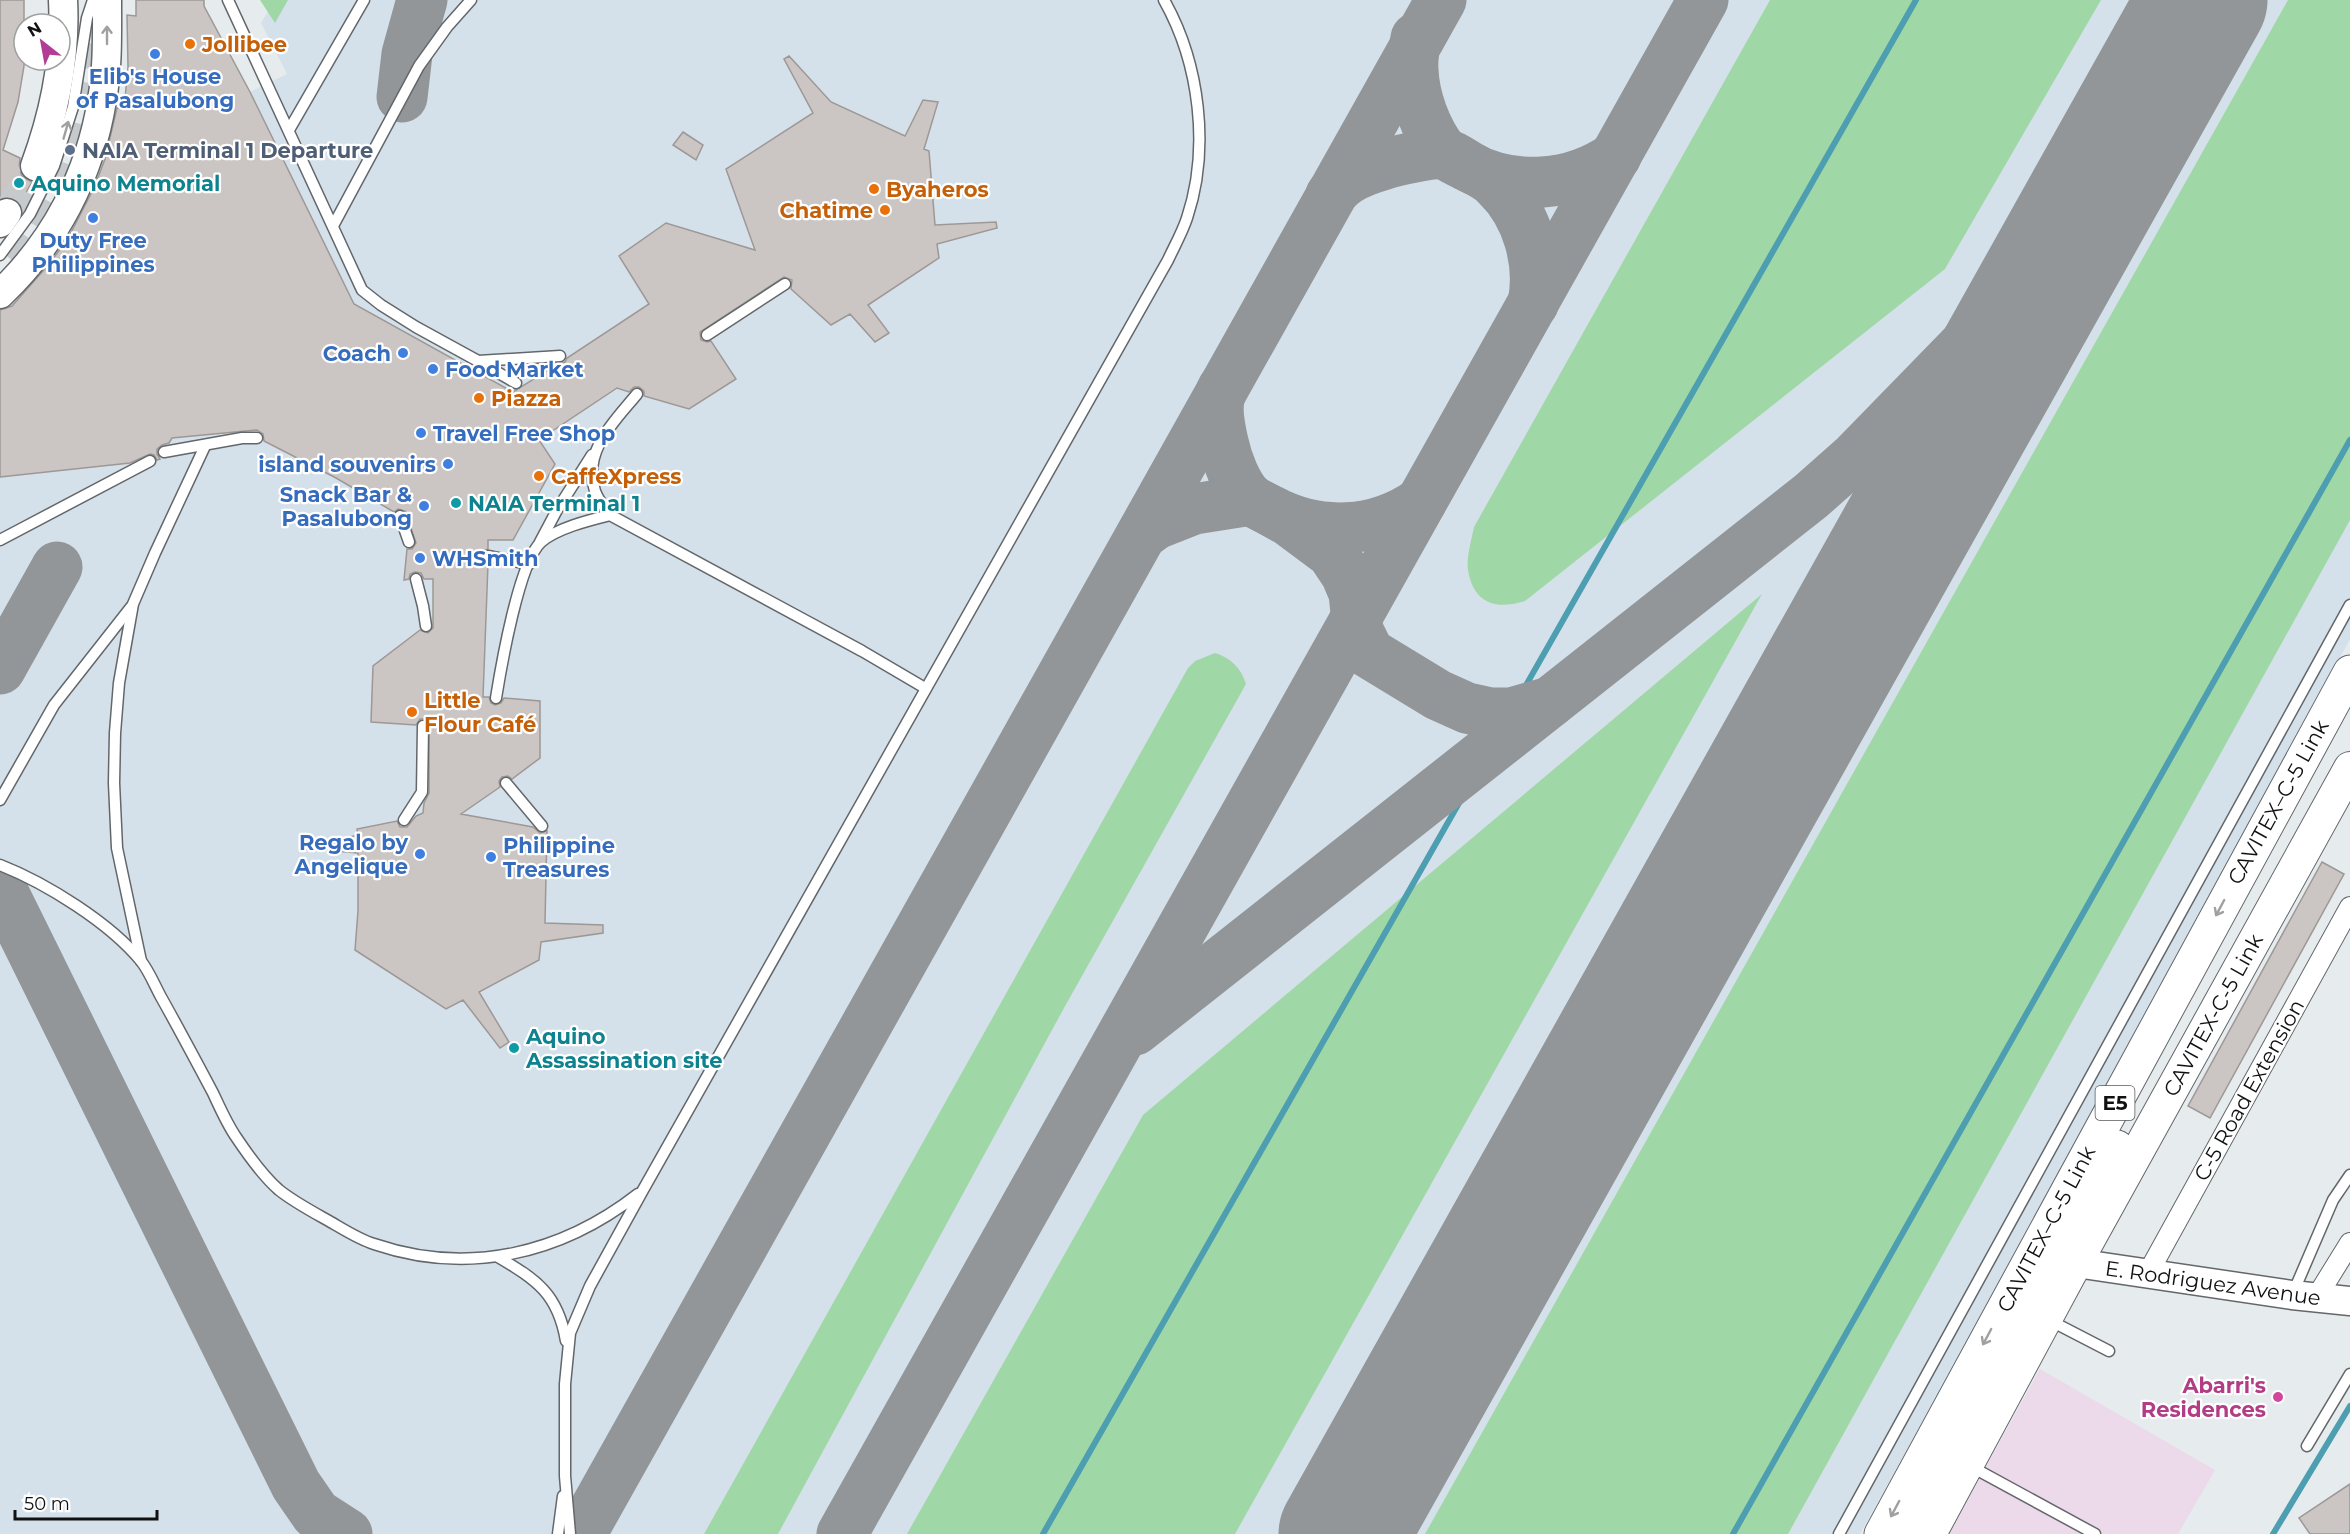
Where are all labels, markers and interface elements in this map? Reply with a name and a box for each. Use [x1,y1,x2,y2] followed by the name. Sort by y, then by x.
[12,12,72,72] north arrow
[24,18,45,41] text: N
[101,25,113,45] one-way arrow
[201,32,287,57] place label: Jollibee
[183,37,197,51] marker: Jollibee
[148,47,162,61] marker: Elib's House of Pasalubong
[76,64,234,113] place label: Elib's House of Pasalubong
[61,121,72,140] one-way arrow
[82,138,373,163] place label: NAIA Terminal 1 Departure
[63,143,77,157] marker: NAIA Terminal 1 Departure
[30,171,220,196] place label: Aquino Memorial
[12,176,26,190] marker: Aquino Memorial
[886,177,989,202] place label: Byaheros
[867,182,881,196] marker: Byaheros
[780,198,873,223] place label: Chatime
[878,203,892,217] marker: Chatime
[86,211,100,225] marker: Duty Free Philippines
[31,228,155,277] place label: Duty Free Philippines
[323,341,391,366] place label: Coach
[396,346,410,360] marker: Coach
[445,357,584,382] place label: Food Market
[426,362,440,376] marker: Food Market
[491,386,561,411] place label: Piazza
[472,391,486,405] marker: Piazza
[433,421,615,446] place label: Travel Free Shop
[414,426,428,440] marker: Travel Free Shop
[258,452,436,477] place label: island souvenirs
[441,457,455,471] marker: island souvenirs
[551,464,682,489] place label: CaffeXpress
[532,469,546,483] marker: CaffeXpress
[280,482,412,531] place label: Snack Bar & Pasalubong
[468,491,640,516] place label: NAIA Terminal 1
[449,496,463,510] marker: NAIA Terminal 1
[417,499,431,513] marker: Snack Bar & Pasalubong
[432,546,538,571] place label: WHSmith
[413,551,427,565] marker: WHSmith
[424,688,536,737] place label: Little Flour Café
[405,705,419,719] marker: Little Flour Café
[2222,715,2334,889] street label: CAVITEX–C-5 Link
[294,830,408,879] place label: Regalo by Angelique
[503,833,615,882] place label: Philippine Treasures
[413,847,427,861] marker: Regalo by Angelique
[484,850,498,864] marker: Philippine Treasures
[2214,899,2226,916] one-way arrow
[2158,929,2268,1101] street label: CAVITEX-C-5 Link
[2189,995,2309,1185] street label: C-5 Road Extension
[525,1024,723,1073] place label: Aquino Assassination site
[507,1041,521,1055] marker: Aquino Assassination site
[2096,1086,2134,1120] road number: E5
[1992,1141,2101,1316] street label: CAVITEX–C-5 Link
[2104,1256,2322,1310] street label: E. Rodriguez Avenue
[1981,1328,1992,1346] one-way arrow
[2141,1373,2266,1422] place label: Abarri's Residences
[2271,1390,2285,1404] marker: Abarri's Residences
[15,1483,158,1521] scale bar
[24,1493,70,1515] text: 50 m
[1889,1500,1901,1517] one-way arrow

